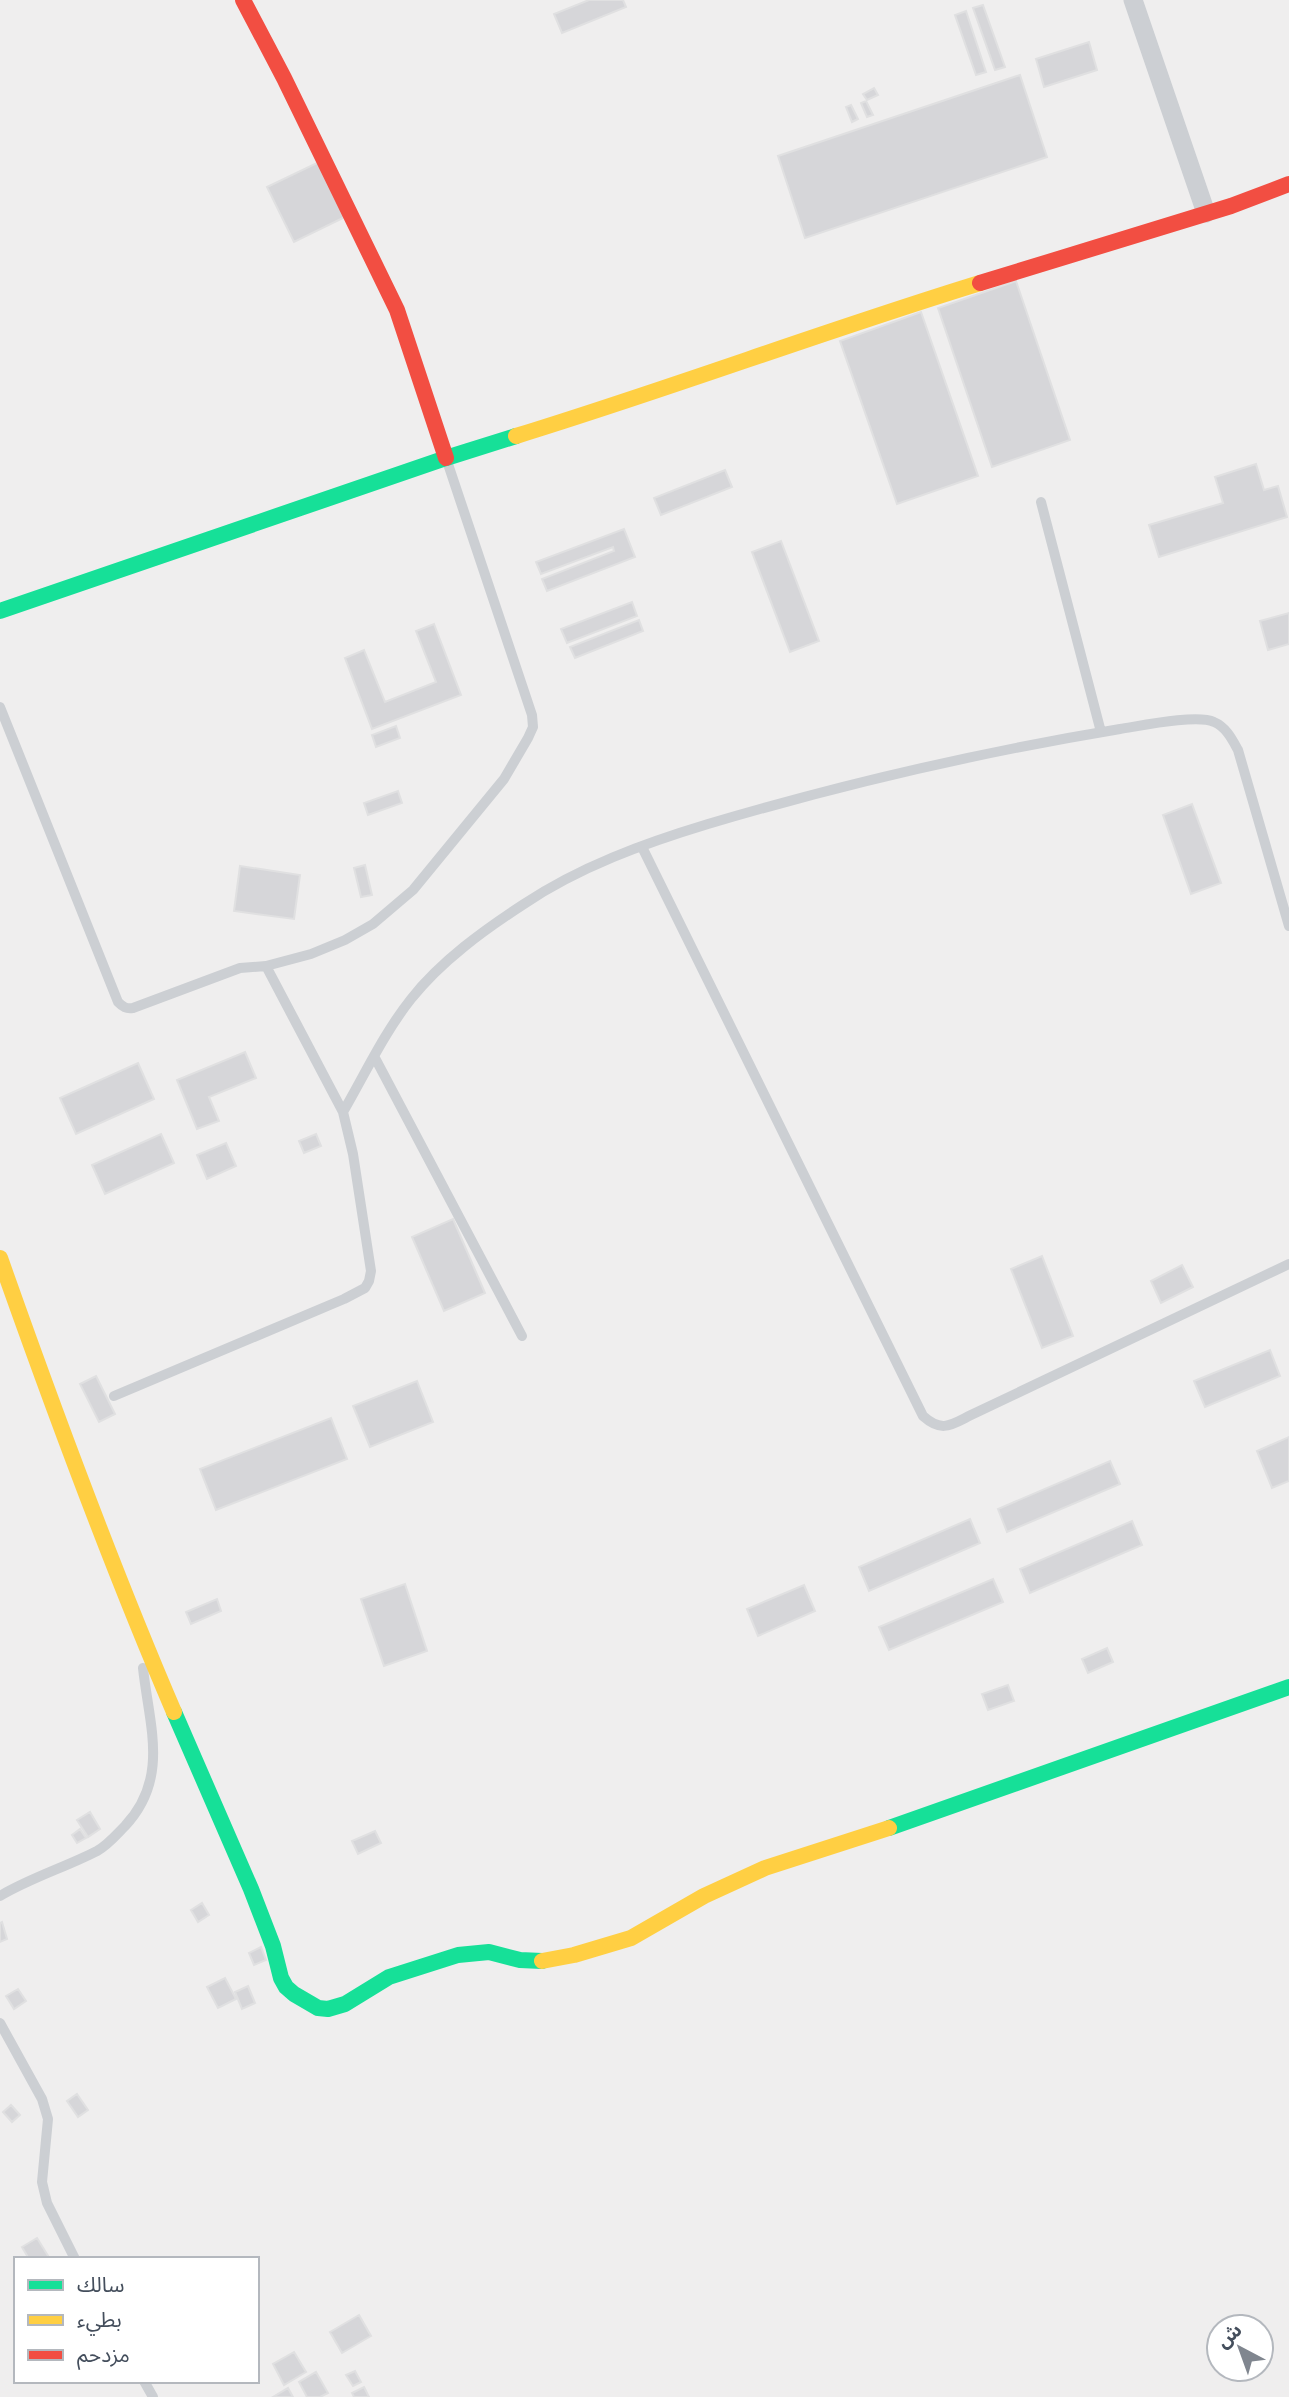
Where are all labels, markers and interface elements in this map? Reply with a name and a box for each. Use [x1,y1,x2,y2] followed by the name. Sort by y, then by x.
[14,2257,259,2383] legend
[77,2273,124,2297] text: سالك
[77,2308,122,2336] text: بطيء
[1205,2313,1275,2383] north arrow
[1212,2318,1247,2353] text: ش
[77,2343,130,2370] text: مزدحم

